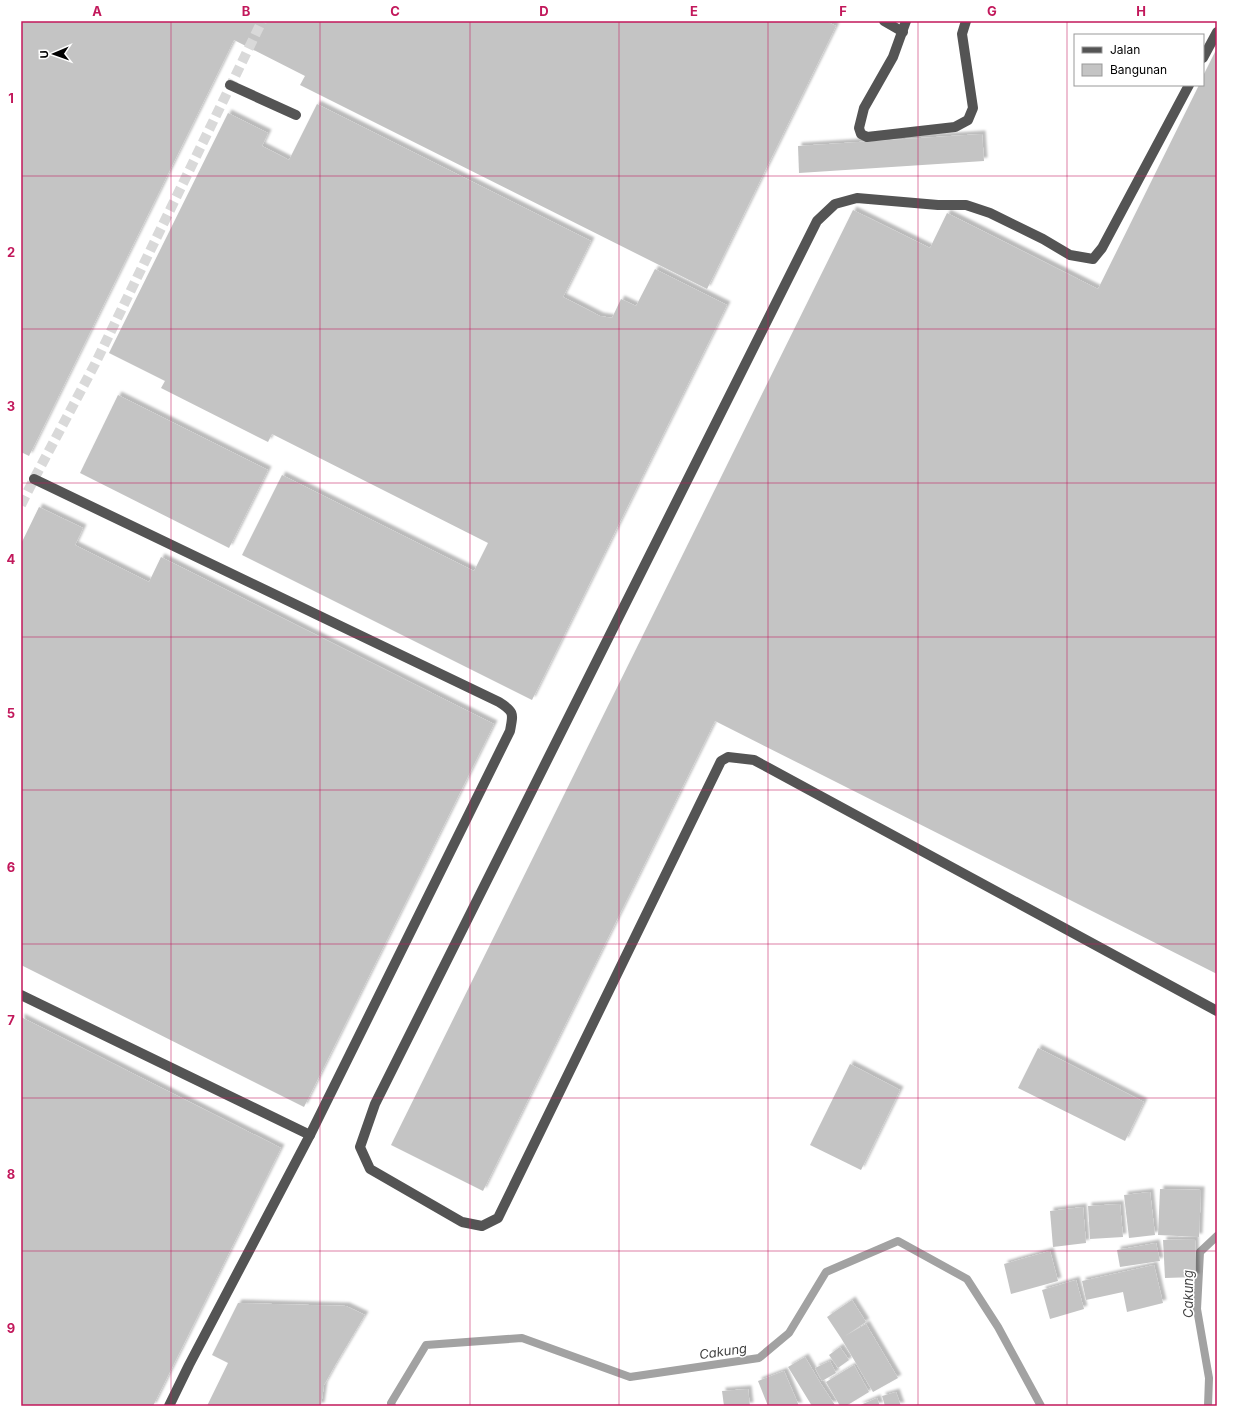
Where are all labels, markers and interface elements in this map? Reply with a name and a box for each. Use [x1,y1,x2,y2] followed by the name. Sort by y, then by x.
[92,3,102,19] text: A
[242,3,251,19] text: B
[390,3,400,19] text: C
[539,3,549,19] text: D
[690,3,698,19] text: E
[839,3,847,19] text: F
[987,3,997,19] text: G
[1136,3,1146,19] text: H
[34,34,74,74] north arrow
[1074,34,1204,86] legend
[1110,42,1140,57] text: Jalan
[37,50,51,59] text: U
[1110,62,1167,77] text: Bangunan
[8,90,14,106] text: 1
[7,244,15,260] text: 2
[7,398,15,414] text: 3
[7,551,16,567] text: 4
[7,705,15,721] text: 5
[7,859,15,875] text: 6
[7,1012,15,1028] text: 7
[7,1166,15,1182] text: 8
[1180,1270,1196,1318] water label: Cakung
[7,1320,15,1336] text: 9
[698,1340,748,1362] water label: Cakung

